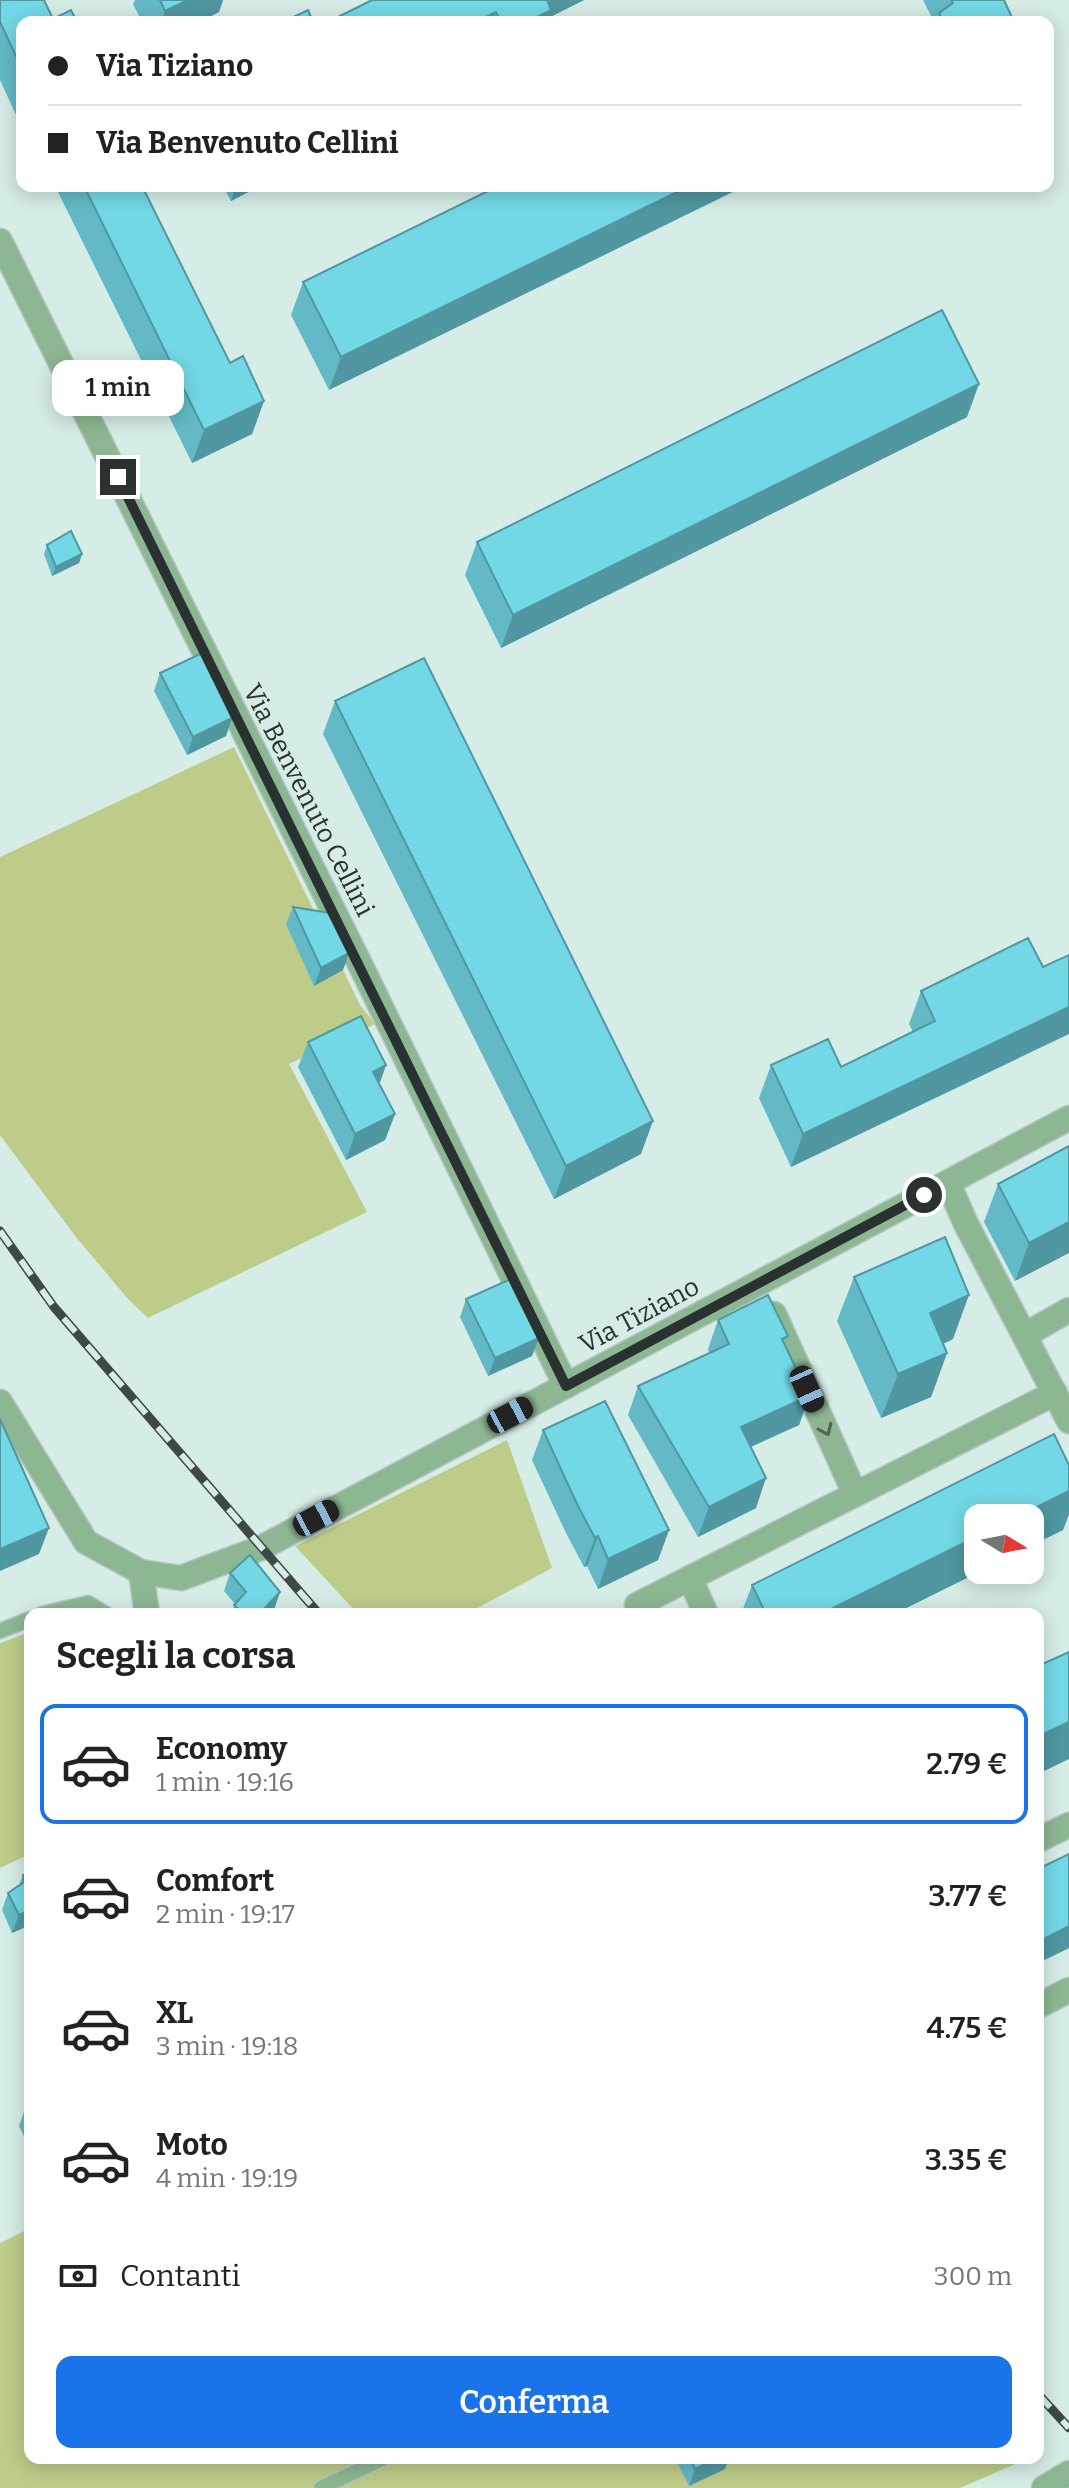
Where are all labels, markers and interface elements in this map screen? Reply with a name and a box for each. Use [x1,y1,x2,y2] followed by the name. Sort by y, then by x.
[96,48,253,84] text: Via Tiziano
[96,125,399,161] text: Via Benvenuto Cellini
[52,361,184,417] callout: 1 min
[85,372,151,403] text: 1 min
[100,459,136,495] route end
[236,679,381,922] street label: Via Benvenuto Cellini
[906,1177,942,1213] route start
[574,1271,705,1360] street label: Via Tiziano
[786,1362,828,1416] car
[483,1393,537,1437] car
[816,1422,832,1437] one-way arrow
[289,1496,343,1540] car
[964,1504,1044,1584] north arrow
[964,1504,1044,1584] map controls
[56,1634,295,1678] text: Scegli la corsa
[60,1728,132,1800] icon: car
[156,1731,287,1767] text: Economy
[926,1746,1008,1782] text: 2.79 €
[156,1767,294,1798] text: 1 min · 19:16
[60,1860,132,1932] icon: car
[156,1863,274,1899] text: Comfort
[928,1878,1008,1914] text: 3.77 €
[156,1899,295,1930] text: 2 min · 19:17
[60,1992,132,2064] icon: car
[156,1995,193,2031] text: XL
[926,2010,1008,2046] text: 4.75 €
[156,2031,298,2062] text: 3 min · 19:18
[60,2124,132,2196] icon: car
[156,2127,228,2163] text: Moto
[925,2142,1008,2178] text: 3.35 €
[156,2163,298,2194] text: 4 min · 19:19
[56,2254,100,2298] icon: cash
[120,2258,241,2294] text: Contanti
[934,2261,1012,2292] text: 300 m
[56,2356,1012,2448] button: Conferma

